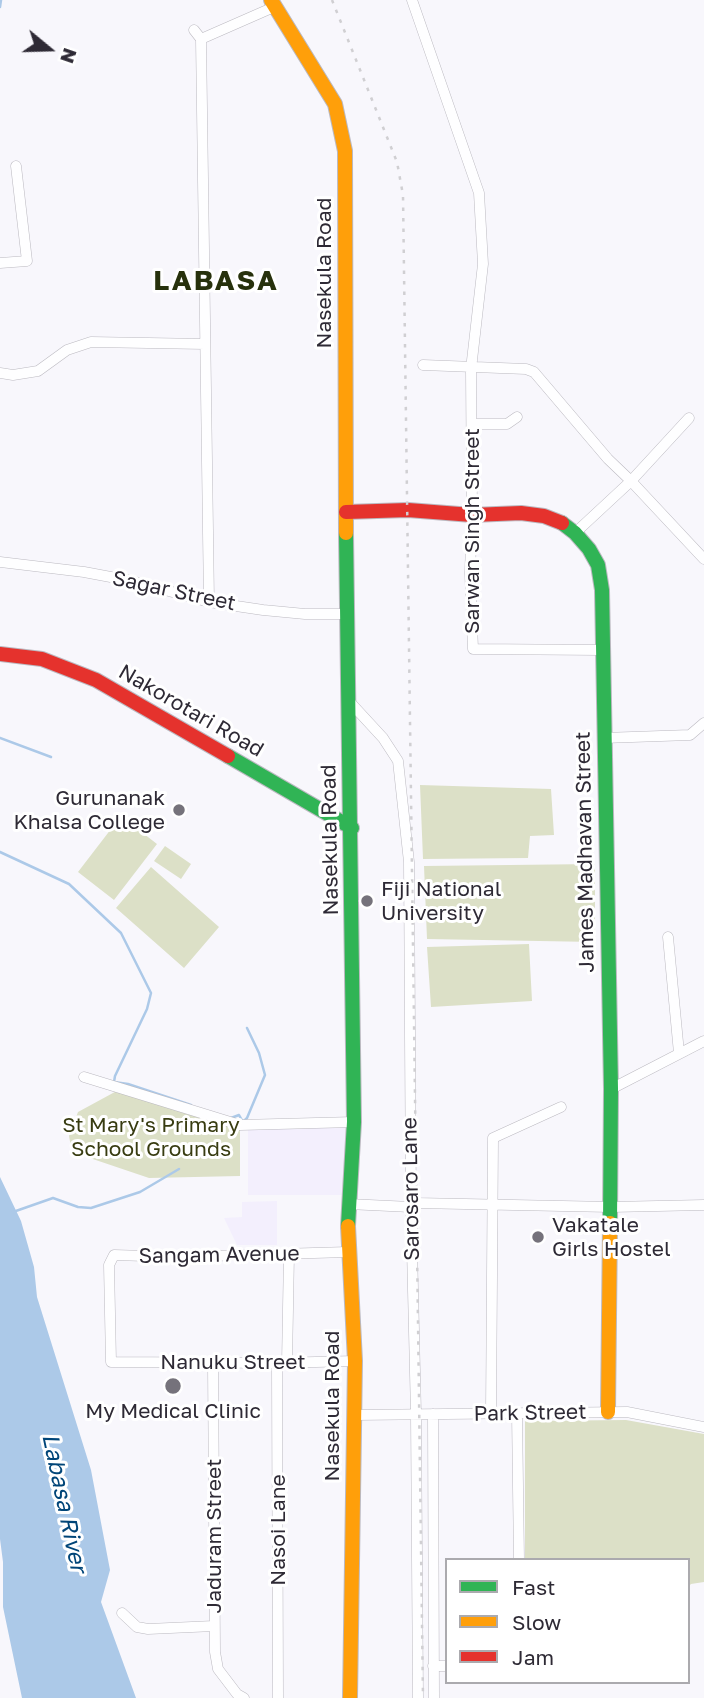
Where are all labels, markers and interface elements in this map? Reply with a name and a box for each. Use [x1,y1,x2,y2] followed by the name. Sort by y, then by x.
[14,14,84,84] north arrow
[56,45,83,67] text: N
[311,198,337,348] street label: Nasekula Road
[154,264,278,298] district label: LABASA
[459,428,485,634] street label: Sarwan Singh Street
[110,566,238,616] street label: Sagar Street
[114,659,268,763] street label: Nakorotari Road
[570,731,600,973] street label: James Madhavan Street
[316,764,344,916] street label: Nasekula Road
[13,785,165,835] place label: Gurunanak Khalsa College
[171,802,187,818] marker: Gurunanak Khalsa College
[381,876,501,926] place label: Fiji National University
[359,893,375,909] marker: Fiji National University
[62,1112,240,1162] park label: St Mary's Primary School Grounds
[397,1117,425,1261] street label: Sarosaro Lane
[552,1212,671,1262] place label: Vakatale Girls Hostel
[530,1229,546,1245] marker: Vakatale Girls Hostel
[138,1241,300,1269] street label: Sangam Avenue
[319,1331,345,1481] street label: Nasekula Road
[160,1349,306,1375] street label: Nanuku Street
[163,1376,183,1396] marker: My Medical Clinic
[85,1398,261,1424] place label: My Medical Clinic
[473,1399,587,1427] street label: Park Street
[36,1431,92,1575] water label: Labasa River
[201,1459,227,1613] street label: Jaduram Street
[265,1474,291,1586] street label: Nasoi Lane
[445,1558,690,1684] legend
[512,1574,555,1600] text: Fast
[512,1609,561,1635] text: Slow
[512,1644,554,1670] text: Jam

